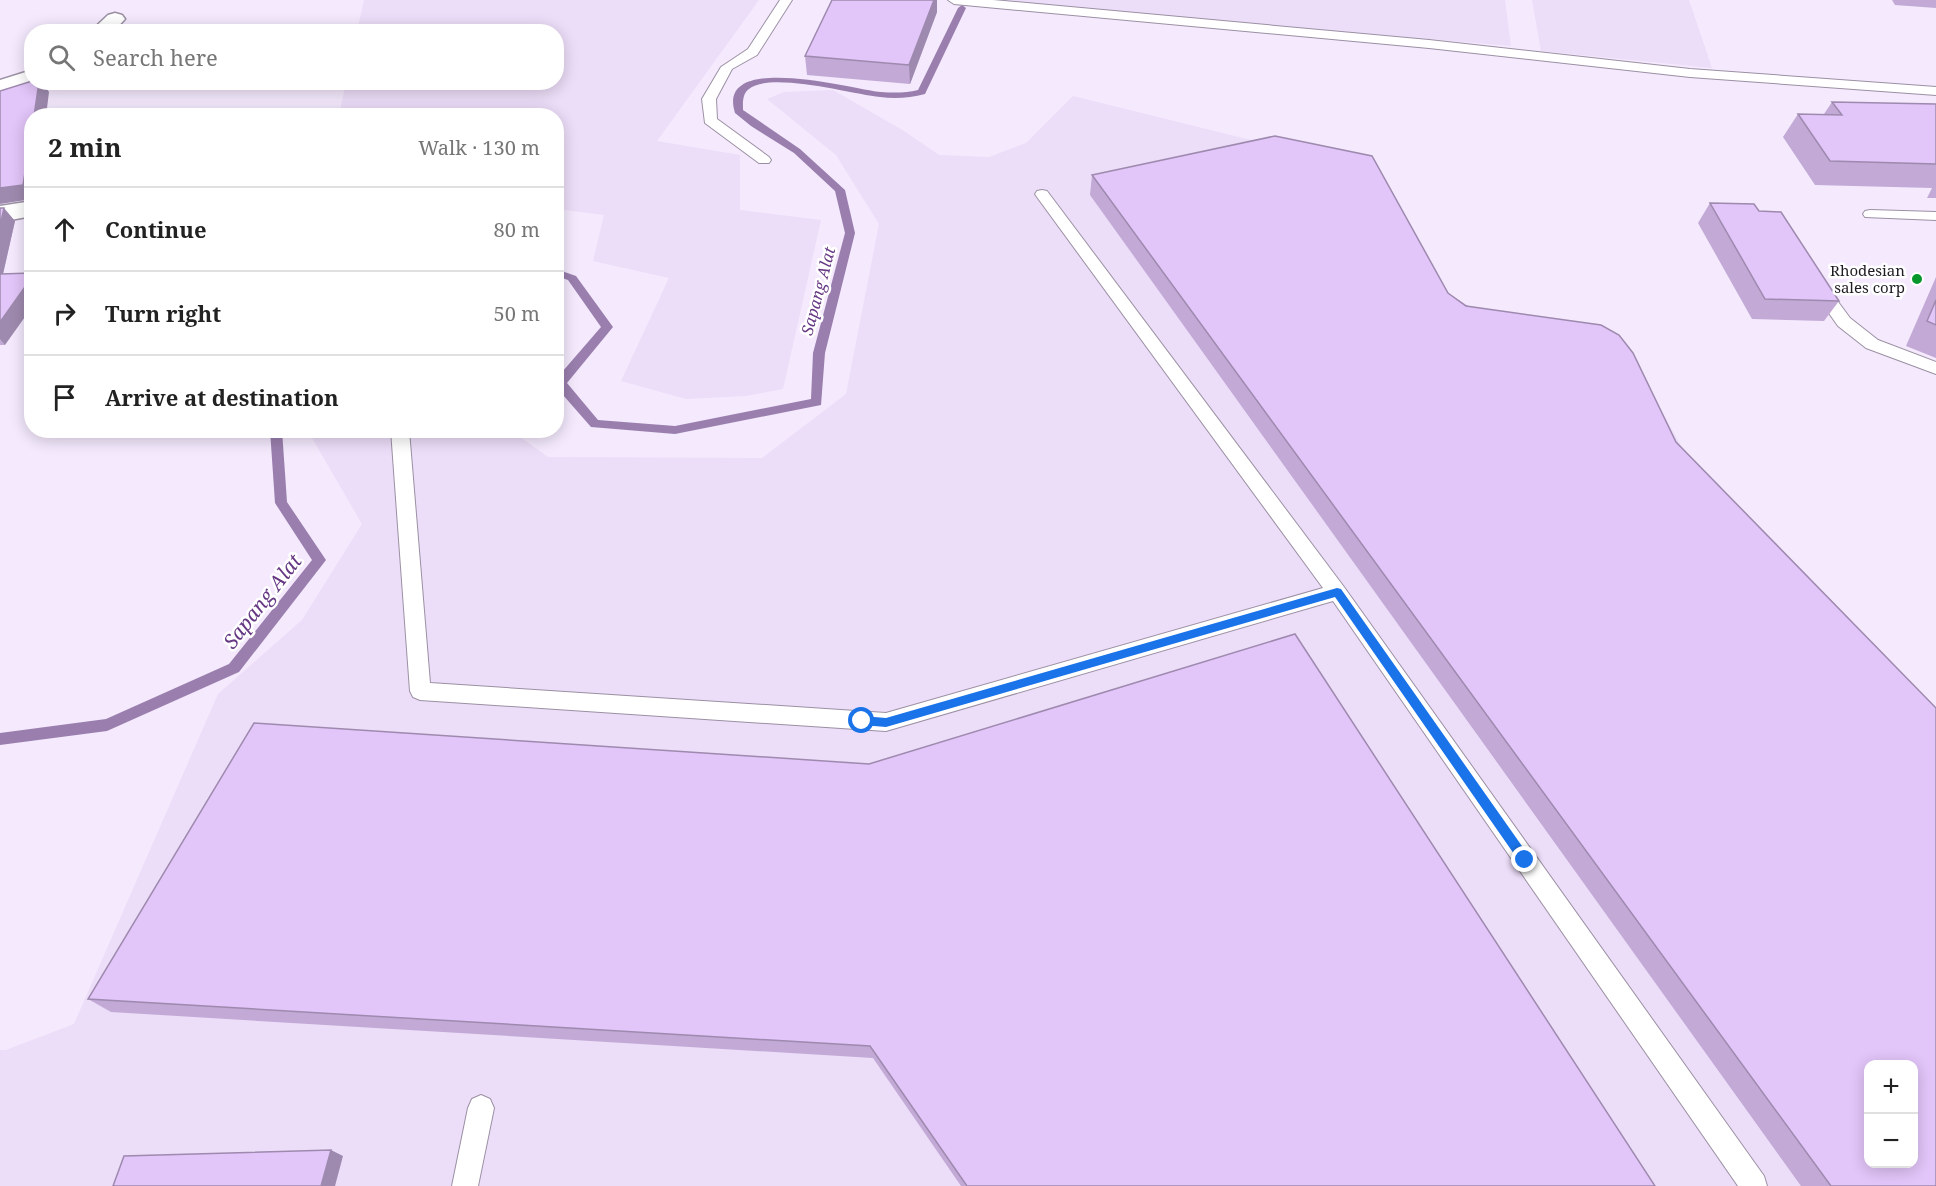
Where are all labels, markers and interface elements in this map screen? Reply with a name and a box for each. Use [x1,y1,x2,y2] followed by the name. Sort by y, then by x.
[24,24,564,90] search box
[45,41,78,74] icon: search
[93,42,218,72] text: Search here
[48,129,122,165] text: 2 min
[418,134,540,161] text: Walk · 130 m
[48,213,81,246] icon: ahead
[105,214,207,244] text: Continue
[494,216,540,243] text: 80 m
[796,244,840,338] water label: Sapang Alat
[1830,260,1905,297] place label: Rhodesian sales corp
[1910,272,1924,286] marker: Rhodesian sales corp
[48,297,81,330] icon: right
[105,298,221,328] text: Turn right
[494,300,540,327] text: 50 m
[48,381,81,414] icon: arrive
[105,382,339,412] text: Arrive at destination
[217,548,308,654] water label: Sapang Alat
[848,707,874,733] route start
[1511,846,1537,872] route end
[1864,1060,1918,1168] map controls
[1864,1060,1918,1114] button: +
[1864,1114,1918,1168] button: −

